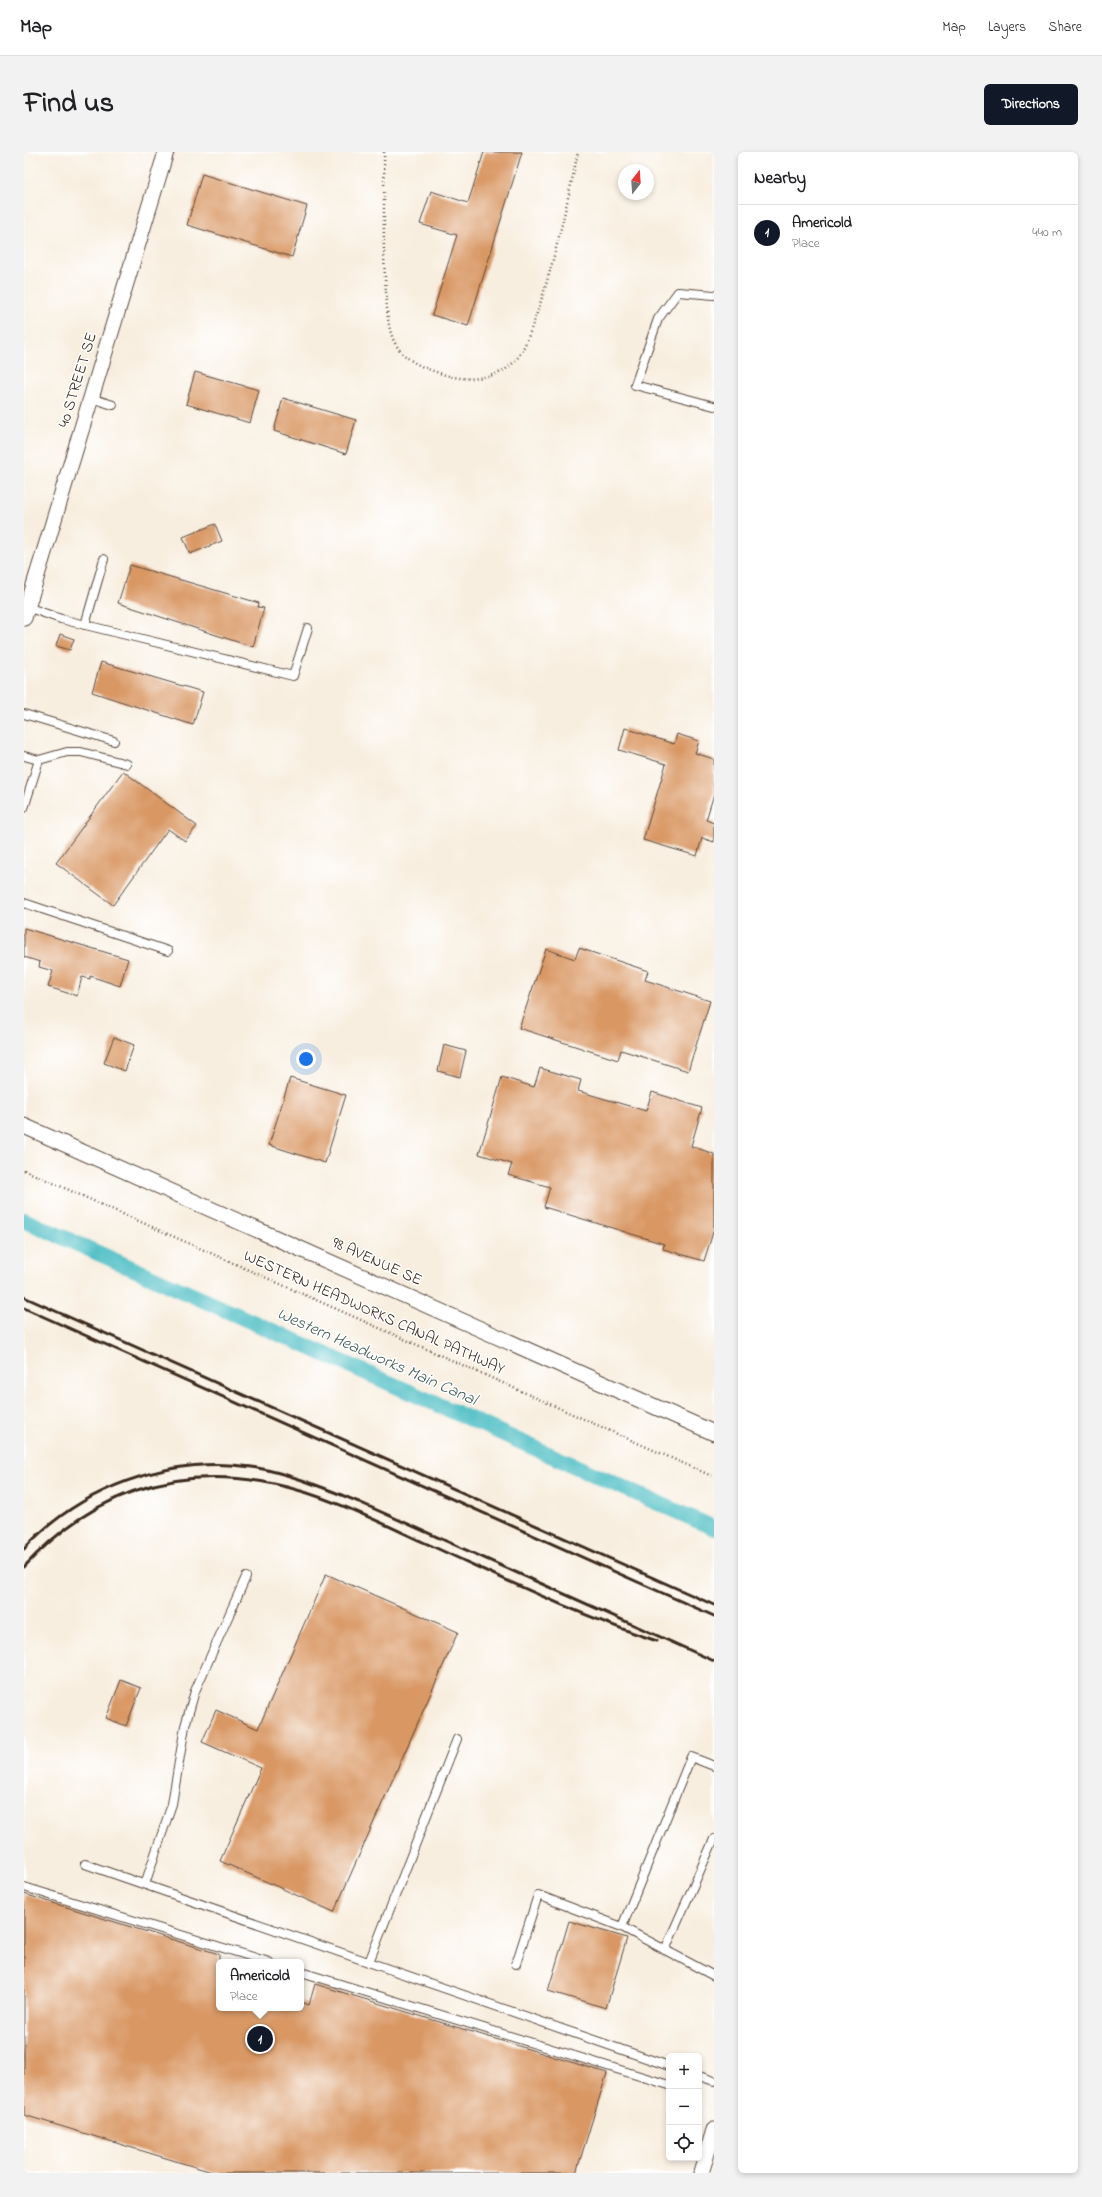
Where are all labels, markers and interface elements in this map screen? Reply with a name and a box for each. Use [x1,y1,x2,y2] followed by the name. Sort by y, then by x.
[20,14,52,41] text: Map
[942,17,966,38] text: Map
[988,17,1026,38] text: Layers
[1048,17,1082,38] text: Share
[24,84,114,125] text: Find us
[984,84,1078,125] button: Directions
[618,164,654,200] north arrow
[754,166,806,191] text: Nearby
[792,212,852,234] text: Americold
[765,223,769,242] text: 1
[1032,223,1062,242] text: 440 m
[792,234,820,253] text: Place
[52,329,104,431] street label: 40 STREET SE
[296,1049,316,1069] your location
[328,1231,426,1293] street label: 98 AVENUE SE
[240,1244,509,1382] street label: WESTERN HEADWORKS CANAL PATHWAY
[273,1302,483,1413] water label: Western Headworks Main Canal
[216,1959,304,2011] popup
[230,1965,290,1987] text: Americold
[230,1987,258,2006] text: Place
[247,2024,273,2054] pin: 1
[666,2053,702,2161] map controls
[666,2053,702,2089] button: +
[666,2089,702,2125] button: −
[666,2125,702,2161] button: locate

